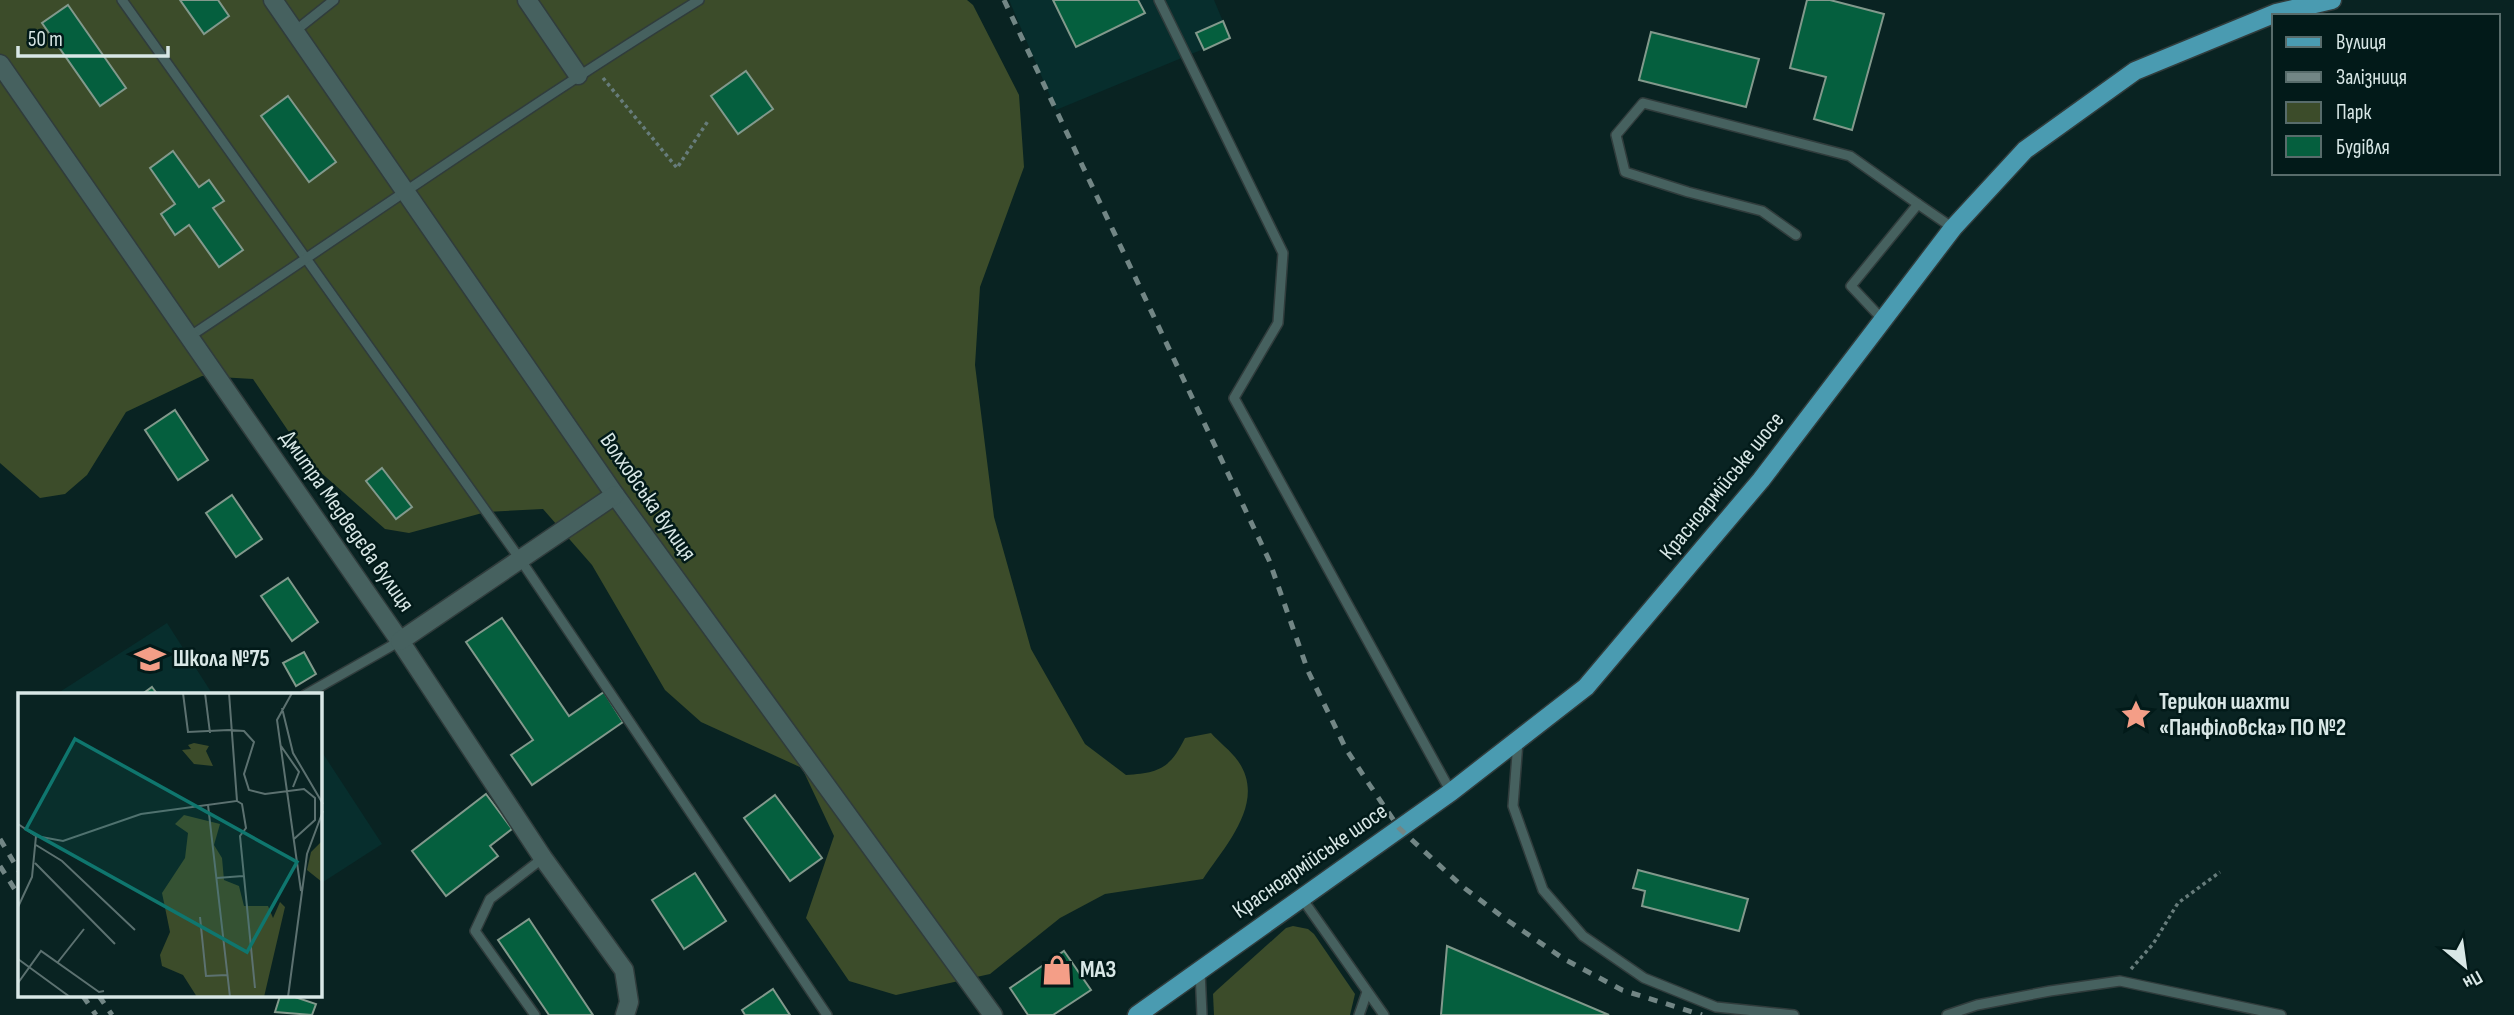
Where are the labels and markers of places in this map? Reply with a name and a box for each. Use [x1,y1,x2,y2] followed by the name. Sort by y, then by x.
[133,642,167,676] school or university icon: Школа №75
[173,645,270,673] place label: Школа №75
[2159,688,2346,742] place label: Терикон шахти «Панфiловска» ПО №2
[2119,698,2153,732] place icon: Терикон шахти «Панфiловска» ПО №2
[1040,953,1074,987] shop icon: МАЗ
[1080,956,1116,984] place label: МАЗ

